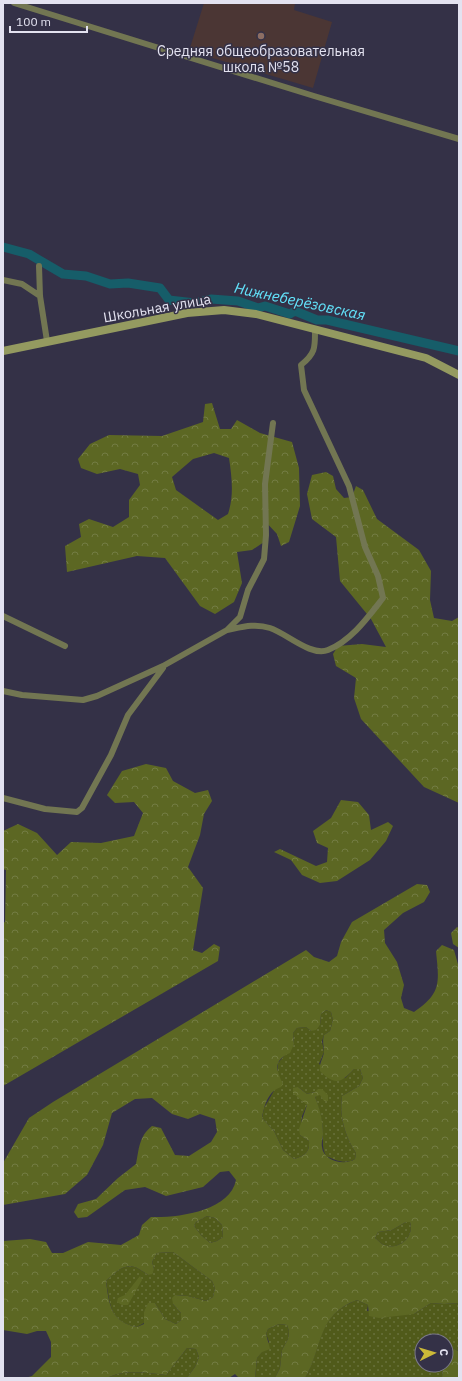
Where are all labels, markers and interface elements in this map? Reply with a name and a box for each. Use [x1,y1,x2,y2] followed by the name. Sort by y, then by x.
[10,8,87,34] scale bar
[16,14,51,29] text: 100 m
[256,31,266,41] marker: Средняя общеобразовательная школа №58
[157,42,365,76] place label: Средняя общеобразовательная школа №58
[233,278,367,324] water label: Нижнеберёзовская
[102,290,213,326] street label: Школьная улица
[414,1333,454,1373] north arrow
[437,1348,451,1356] text: С

